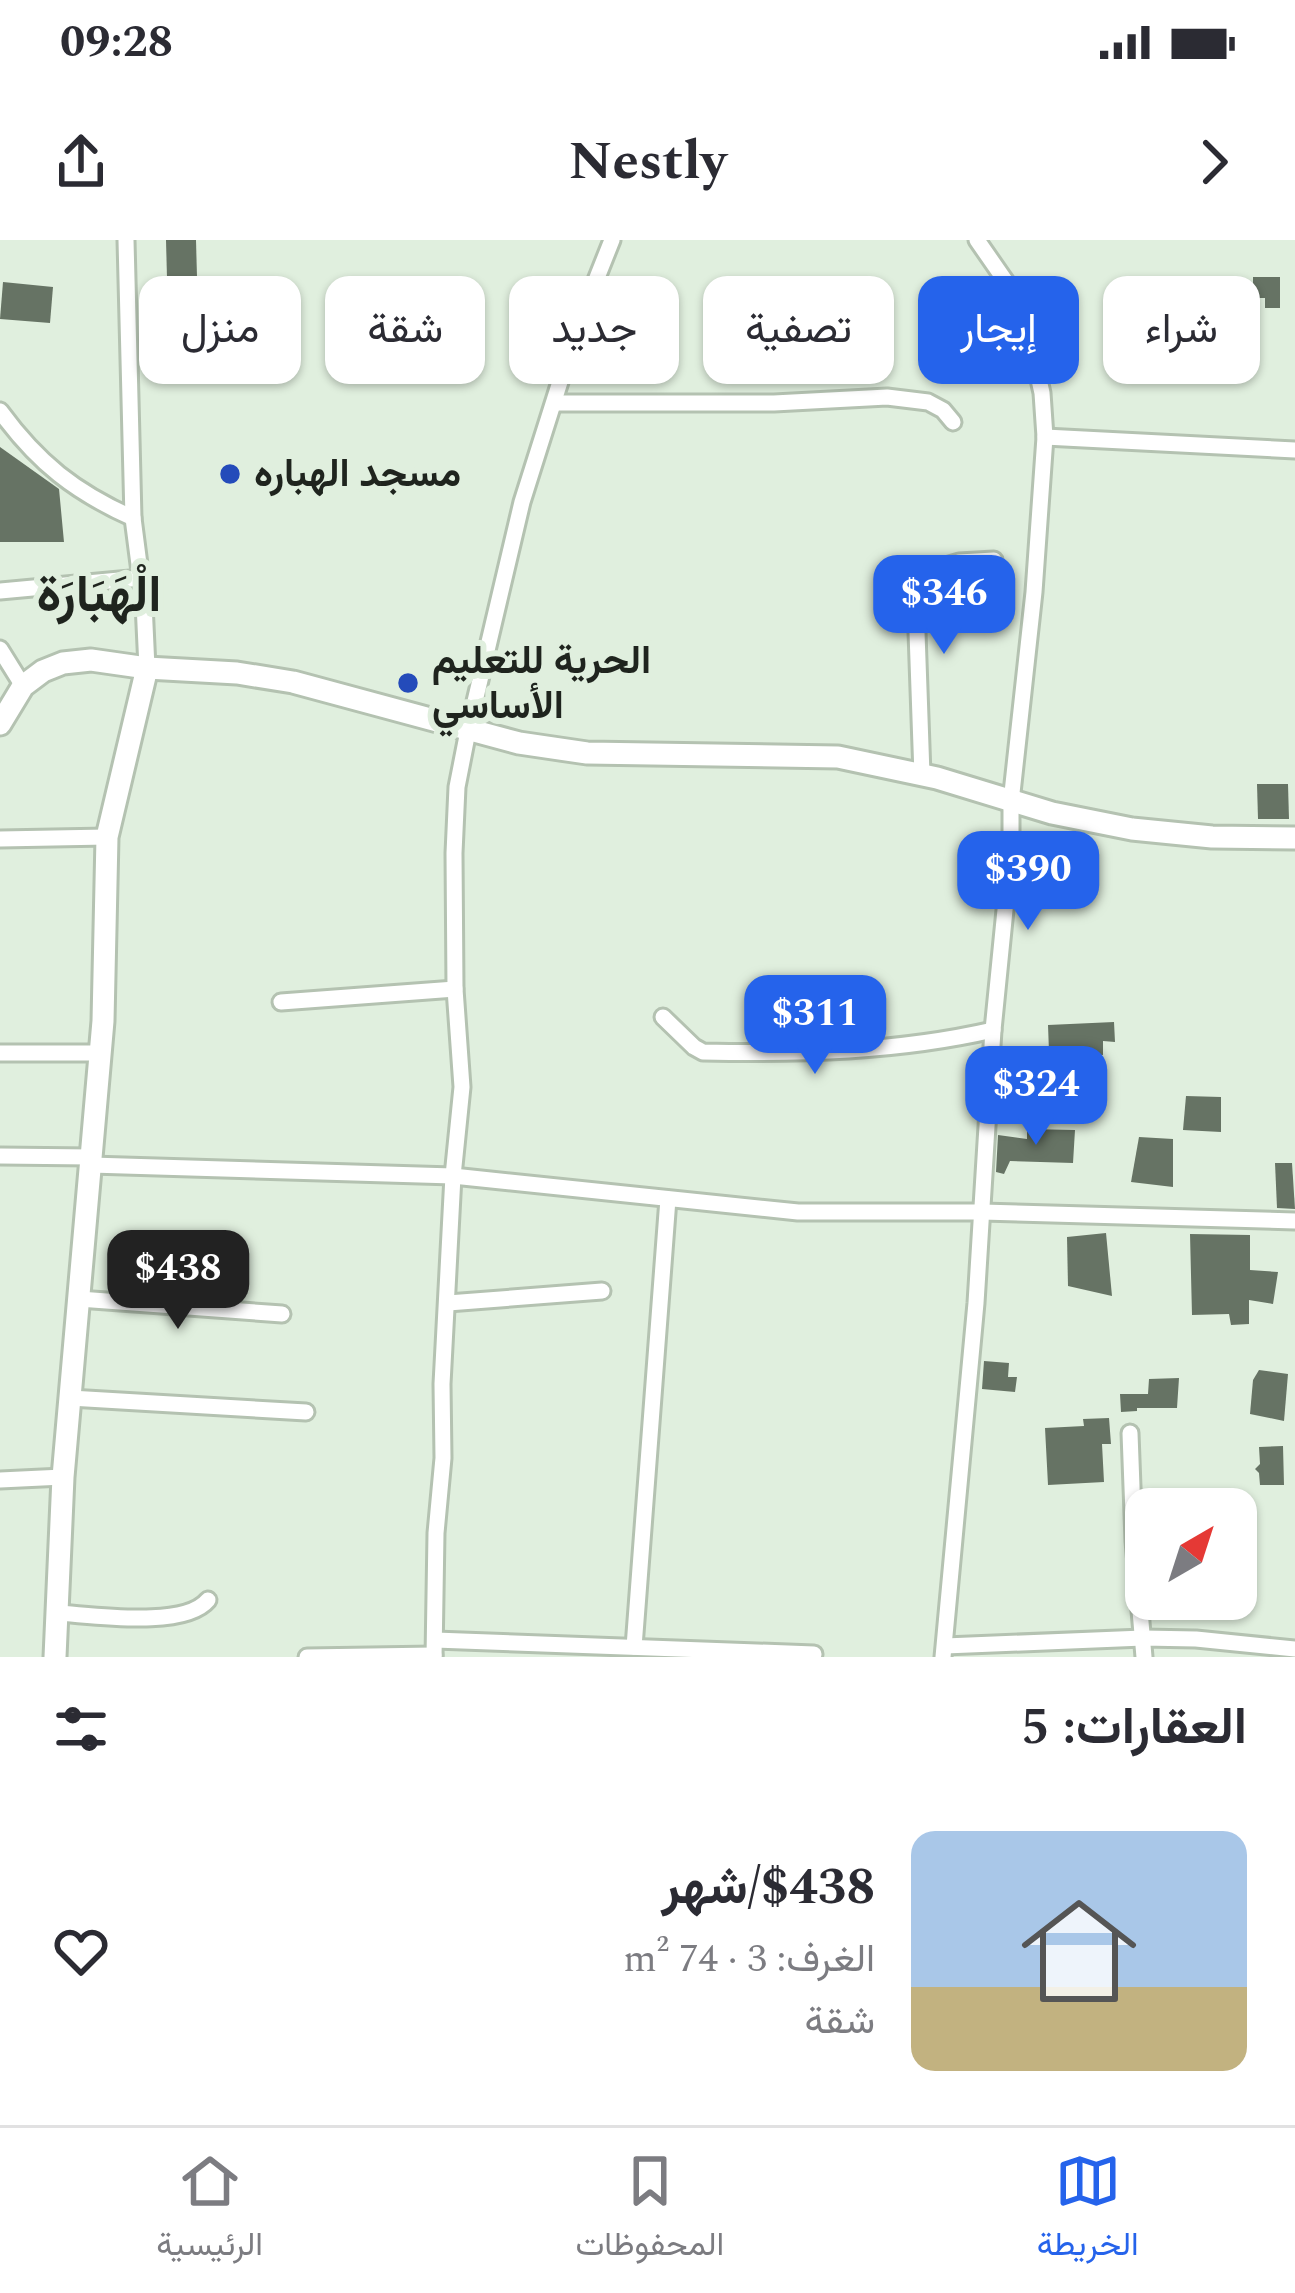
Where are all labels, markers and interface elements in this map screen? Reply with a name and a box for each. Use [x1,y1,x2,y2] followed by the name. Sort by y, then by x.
[60,8,173,77] text: 09:28
[568,121,727,203] text: Nestly
[48,129,114,195] icon: share
[1181,129,1247,195] icon: forward
[139,276,301,384] chip: منزل
[325,276,485,384] chip: شقة
[509,276,679,384] chip: جديد
[703,276,894,384] chip: تصفية
[918,276,1079,384] chip: إيجار
[1103,276,1260,384] chip: شراء
[254,445,461,504] place label: مسجد الهباره
[217,461,243,487] marker: مسجد الهباره
[873,555,1015,657] pin: $346
[37,557,161,635] district label: الْهَبَارَة
[900,564,988,623] text: $346
[432,632,651,737] place label: الحرية للتعليم الأساسي
[395,670,421,696] marker: الحرية للتعليم الأساسي
[957,831,1099,933] pin: $390
[984,840,1072,899] text: $390
[744,975,886,1077] pin: $311
[771,984,859,1043] text: $311
[965,1046,1107,1148] pin: $324
[992,1055,1080,1114] text: $324
[107,1230,249,1332] pin: $438
[134,1239,222,1298] text: $438
[1125,1488,1257,1620] north arrow
[1125,1488,1257,1620] map controls
[1021,1689,1247,1767] text: العقارات: 5
[48,1696,114,1762] icon: filters
[661,1849,875,1927] text: $438/شهر
[1007,1879,1151,2023] icon: home
[48,1918,114,1984] icon: heart
[623,1930,875,1989] text: الغرف: 3 · 74 m²
[805,1992,875,2051] text: شقة
[156,2148,263,2273] tab: الرئيسية
[576,2148,724,2273] tab: المحفوظات
[1037,2148,1139,2273] tab: الخريطة

